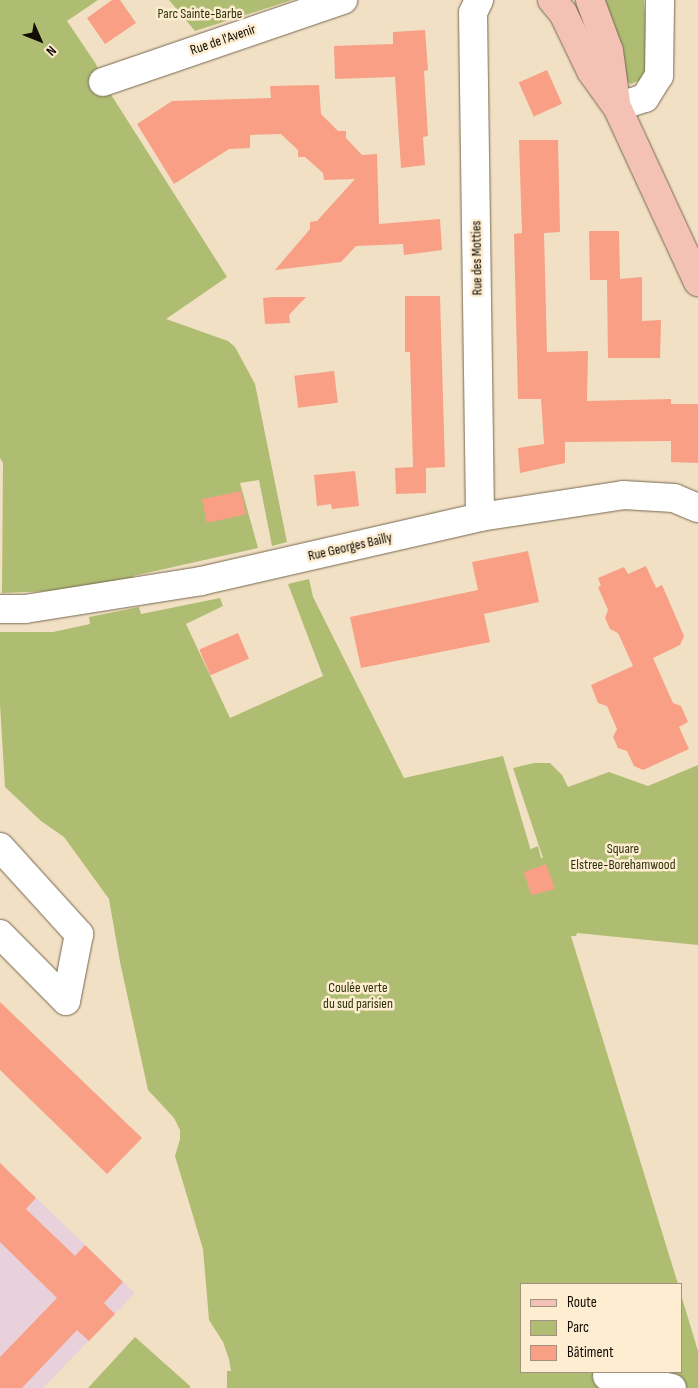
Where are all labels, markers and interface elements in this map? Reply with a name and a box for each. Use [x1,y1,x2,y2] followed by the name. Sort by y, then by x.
[158,6,242,22] park label: Parc Sainte-Barbe
[15,15,65,65] north arrow
[188,21,258,59] street label: Rue de l'Avenir
[42,42,60,59] text: N
[468,220,486,296] street label: Rue des Motties
[306,529,394,565] street label: Rue Georges Bailly
[571,841,675,874] park label: Square Elstree-Borehamwood
[323,980,393,1012] park label: Coulée verte du sud parisien
[520,1283,683,1373] legend
[567,1293,597,1312] text: Route
[567,1318,589,1337] text: Parc
[567,1343,614,1362] text: Bâtiment

